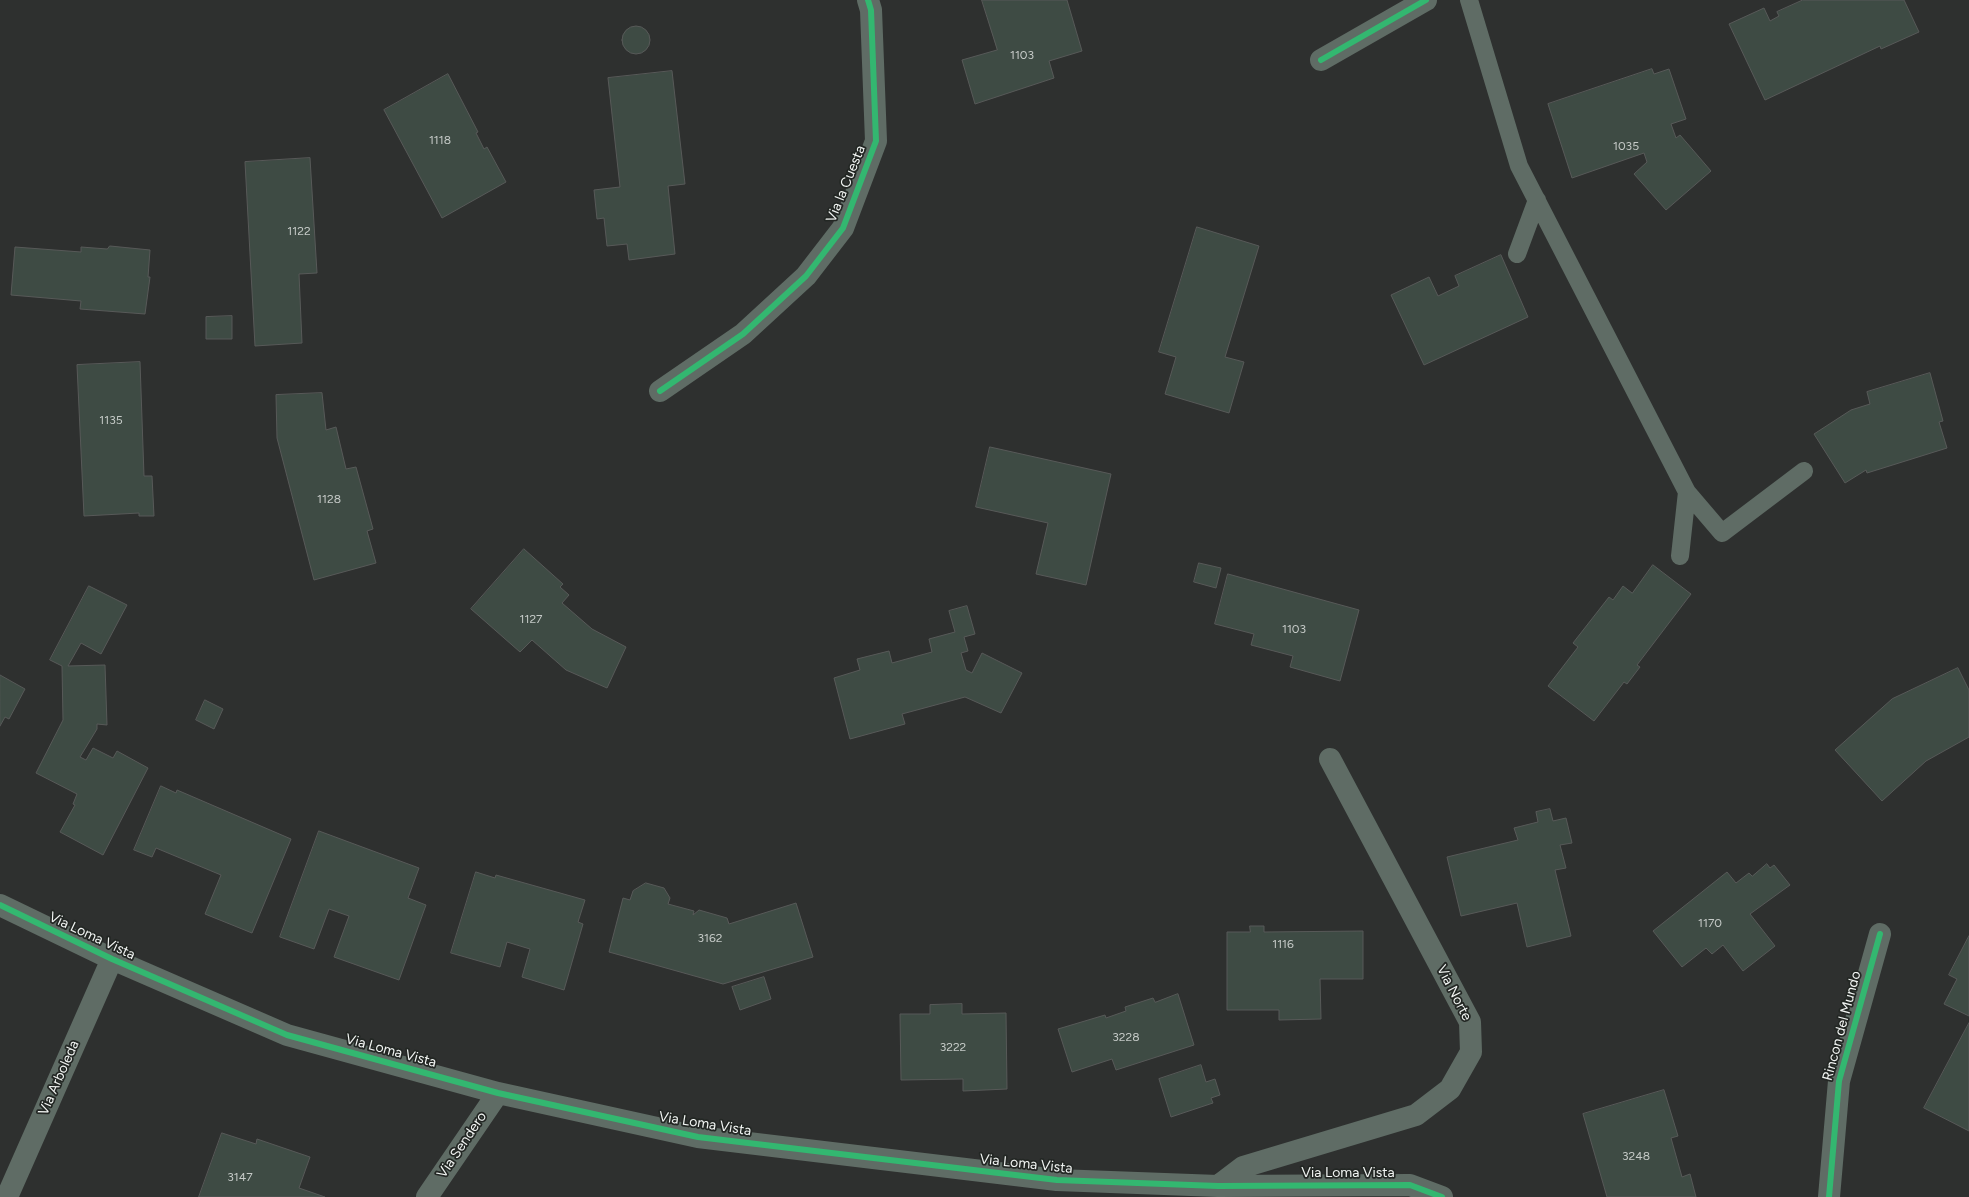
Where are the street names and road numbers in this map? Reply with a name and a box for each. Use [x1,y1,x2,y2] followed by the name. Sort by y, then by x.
[823,143,869,225] street label: Via la Cuesta
[46,909,138,963] street label: Via Loma Vista
[1433,962,1475,1024] street label: Via Norte
[1819,969,1865,1083] street label: Rincon del Mundo
[344,1031,438,1071] street label: Via Loma Vista
[35,1038,83,1118] street label: Via Arboleda
[658,1108,752,1140] street label: Via Loma Vista
[434,1109,490,1181] street label: Via Sendero
[979,1151,1073,1177] street label: Via Loma Vista
[1301,1165,1395,1181] street label: Via Loma Vista

